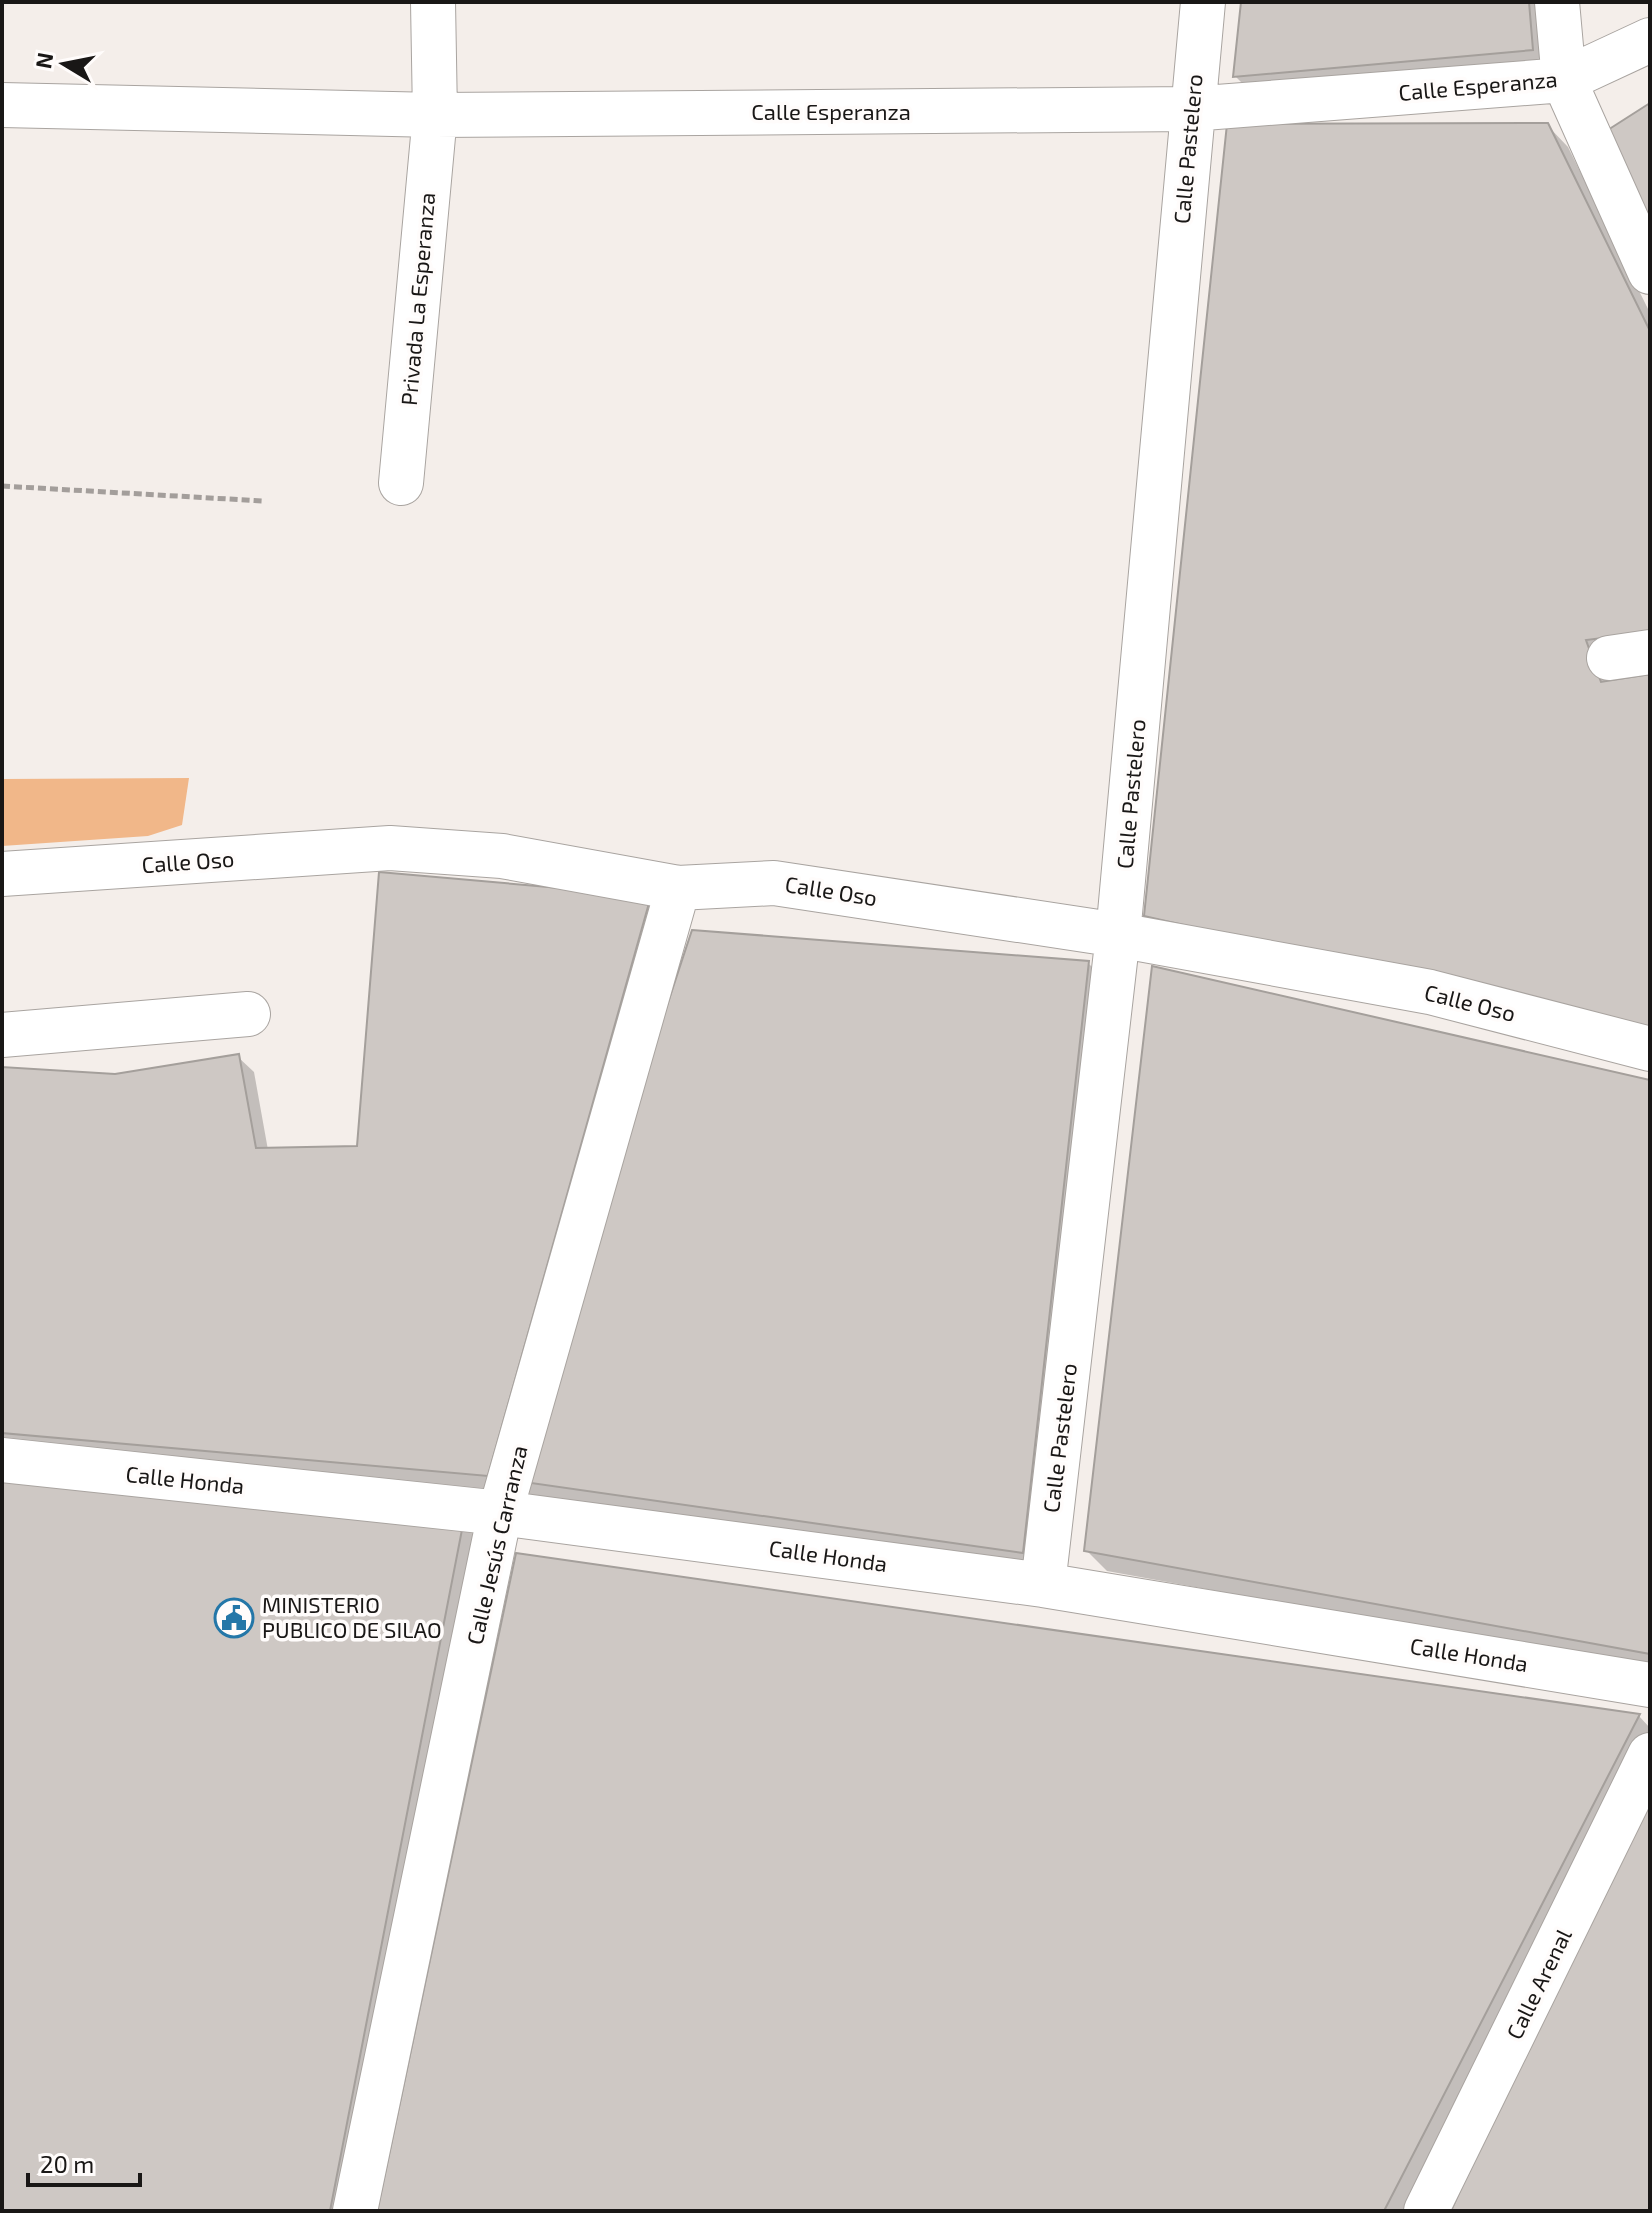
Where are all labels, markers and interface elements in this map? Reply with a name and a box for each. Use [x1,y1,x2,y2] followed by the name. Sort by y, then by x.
[24,24,104,104] north arrow
[29,50,58,70] text: N
[1397,65,1558,105] street label: Calle Esperanza
[1168,73,1206,225] street label: Calle Pastelero
[751,98,911,124] street label: Calle Esperanza
[395,191,439,407] street label: Privada La Esperanza
[1111,718,1149,870] street label: Calle Pastelero
[141,845,235,877] street label: Calle Oso
[783,870,879,910] street label: Calle Oso
[1422,978,1518,1026] street label: Calle Oso
[1037,1362,1081,1514] street label: Calle Pastelero
[460,1443,532,1647] street label: Calle Jesús Carranza
[125,1460,246,1498] street label: Calle Honda
[767,1534,889,1576] street label: Calle Honda
[262,1591,442,1642] place label: MINISTERIO PUBLICO DE SILAO
[213,1597,255,1639] public building icon: MINISTERIO PUBLICO DE SILAO
[1408,1632,1530,1676] street label: Calle Honda
[1500,1924,1576,2043] street label: Calle Arenal
[28,2137,140,2187] scale bar
[40,2149,94,2178] text: 20 m

